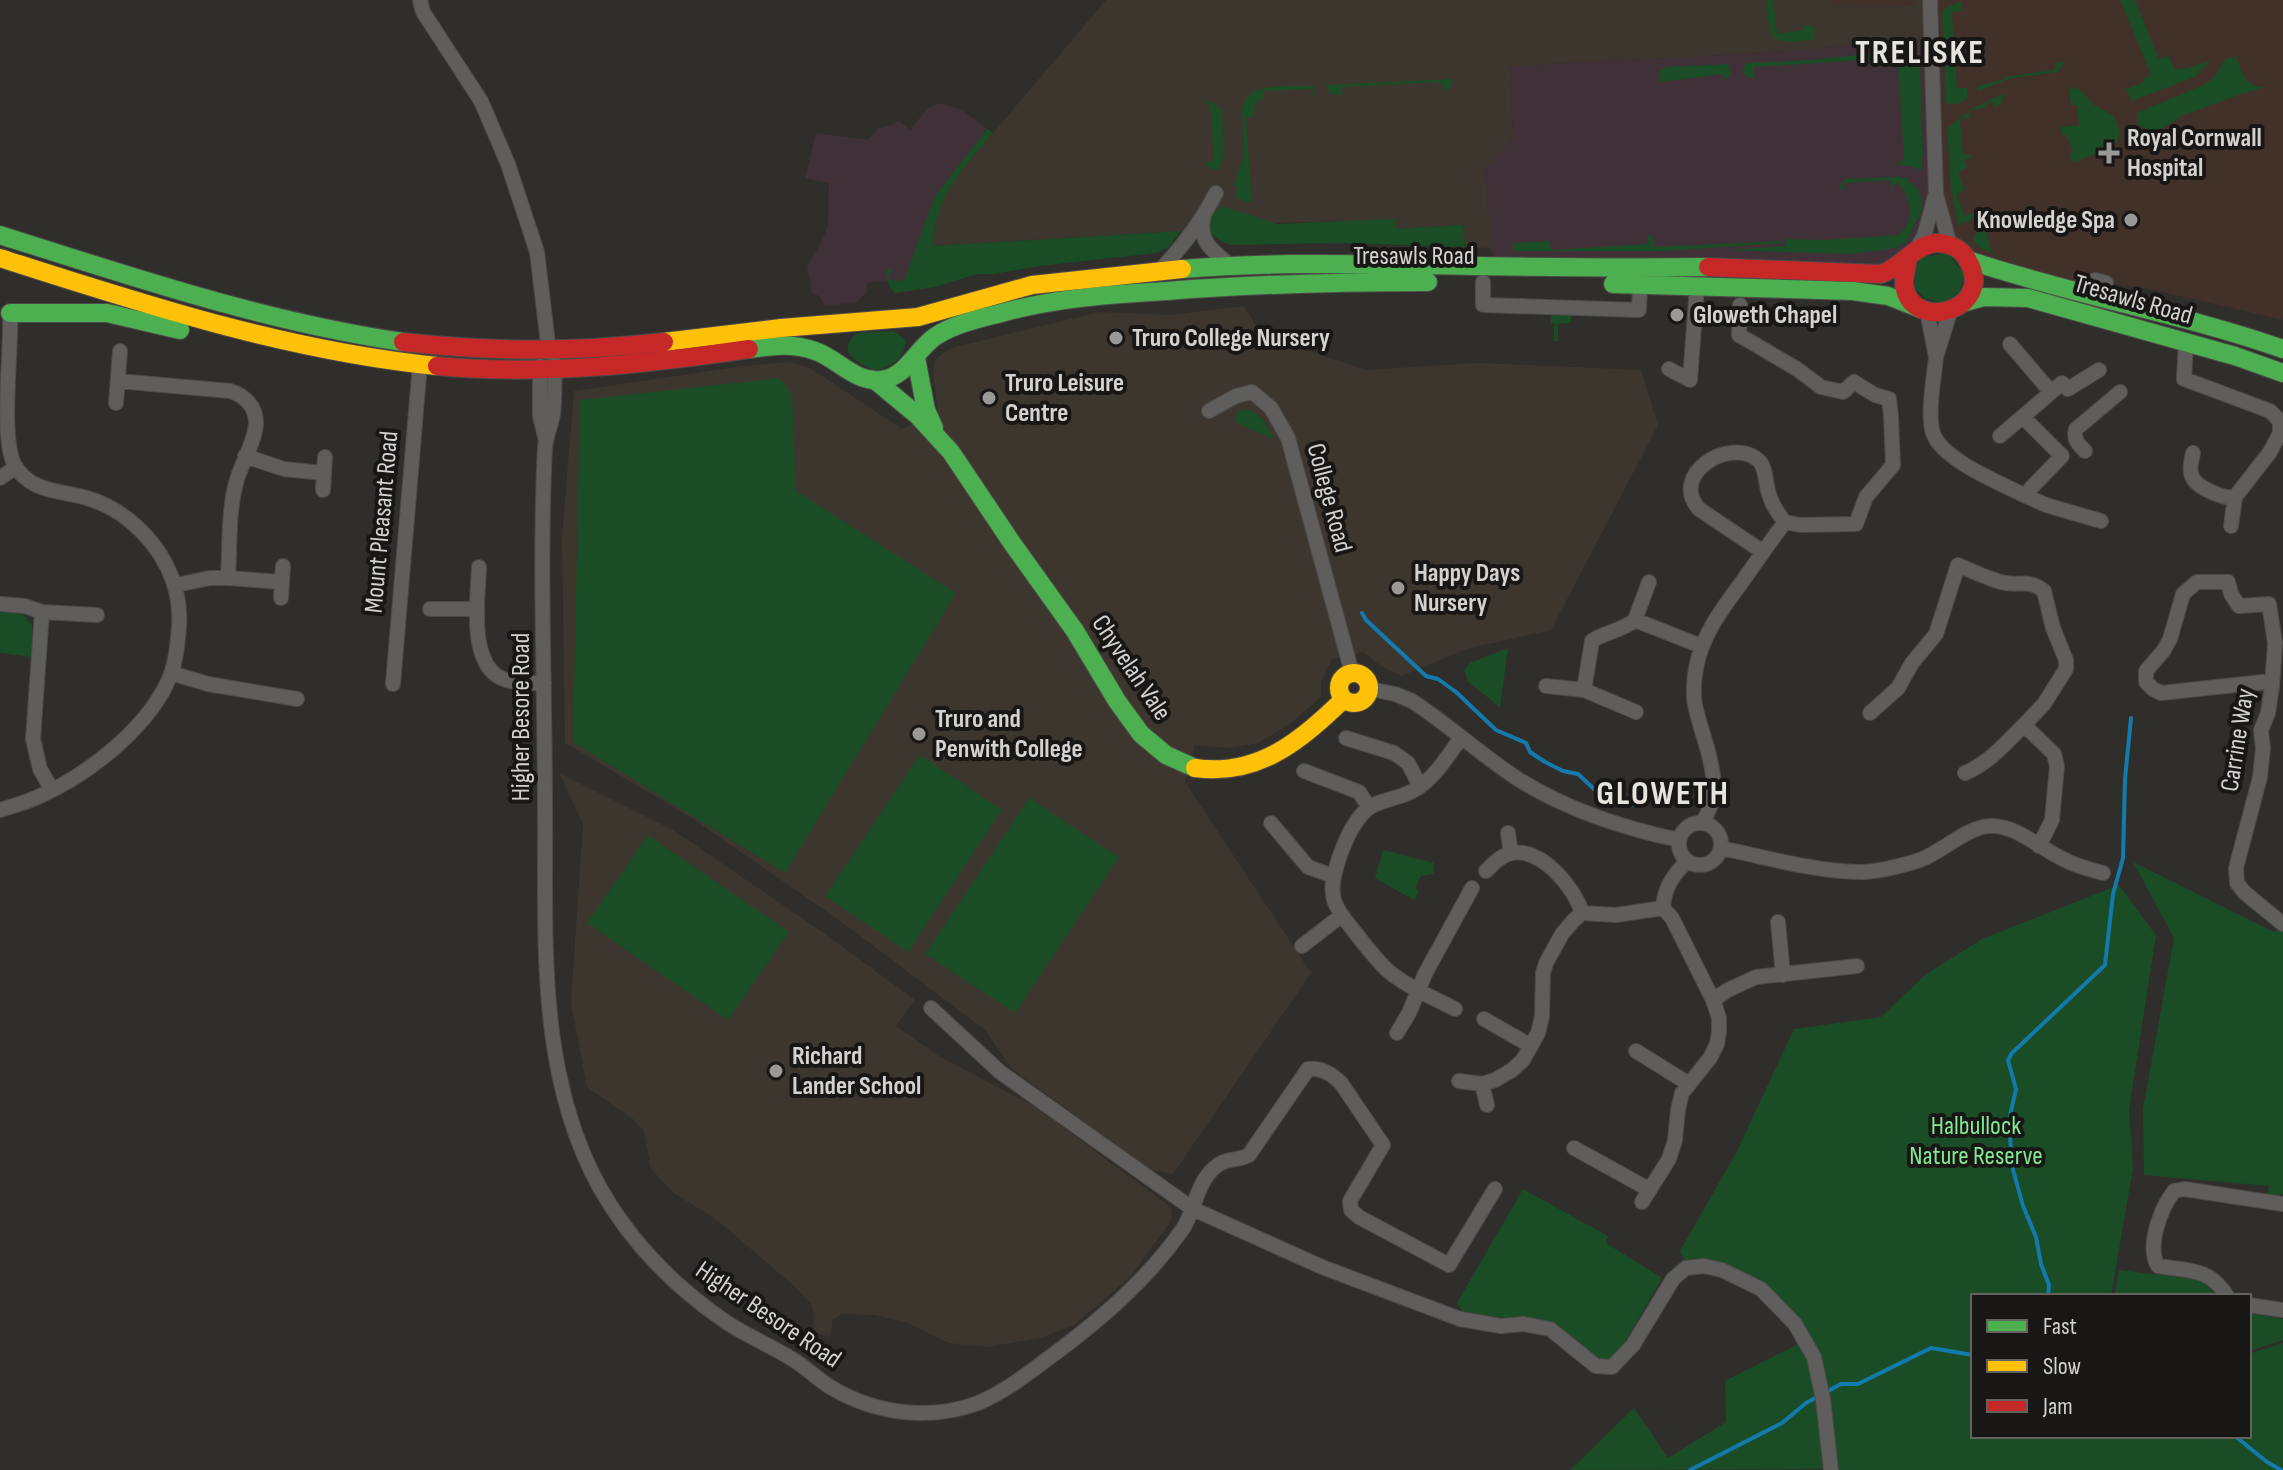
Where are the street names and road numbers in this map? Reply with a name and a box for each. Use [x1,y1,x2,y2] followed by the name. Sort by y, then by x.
[1353,241,1475,272] street label: Tresawls Road
[2070,268,2196,332] street label: Tresawls Road
[359,430,405,614] street label: Mount Pleasant Road
[1300,440,1358,556] street label: College Road
[1085,609,1177,727] street label: Chyvelah Vale
[506,633,537,801] street label: Higher Besore Road
[2215,686,2261,794] street label: Carrine Way
[689,1255,847,1375] street label: Higher Besore Road

